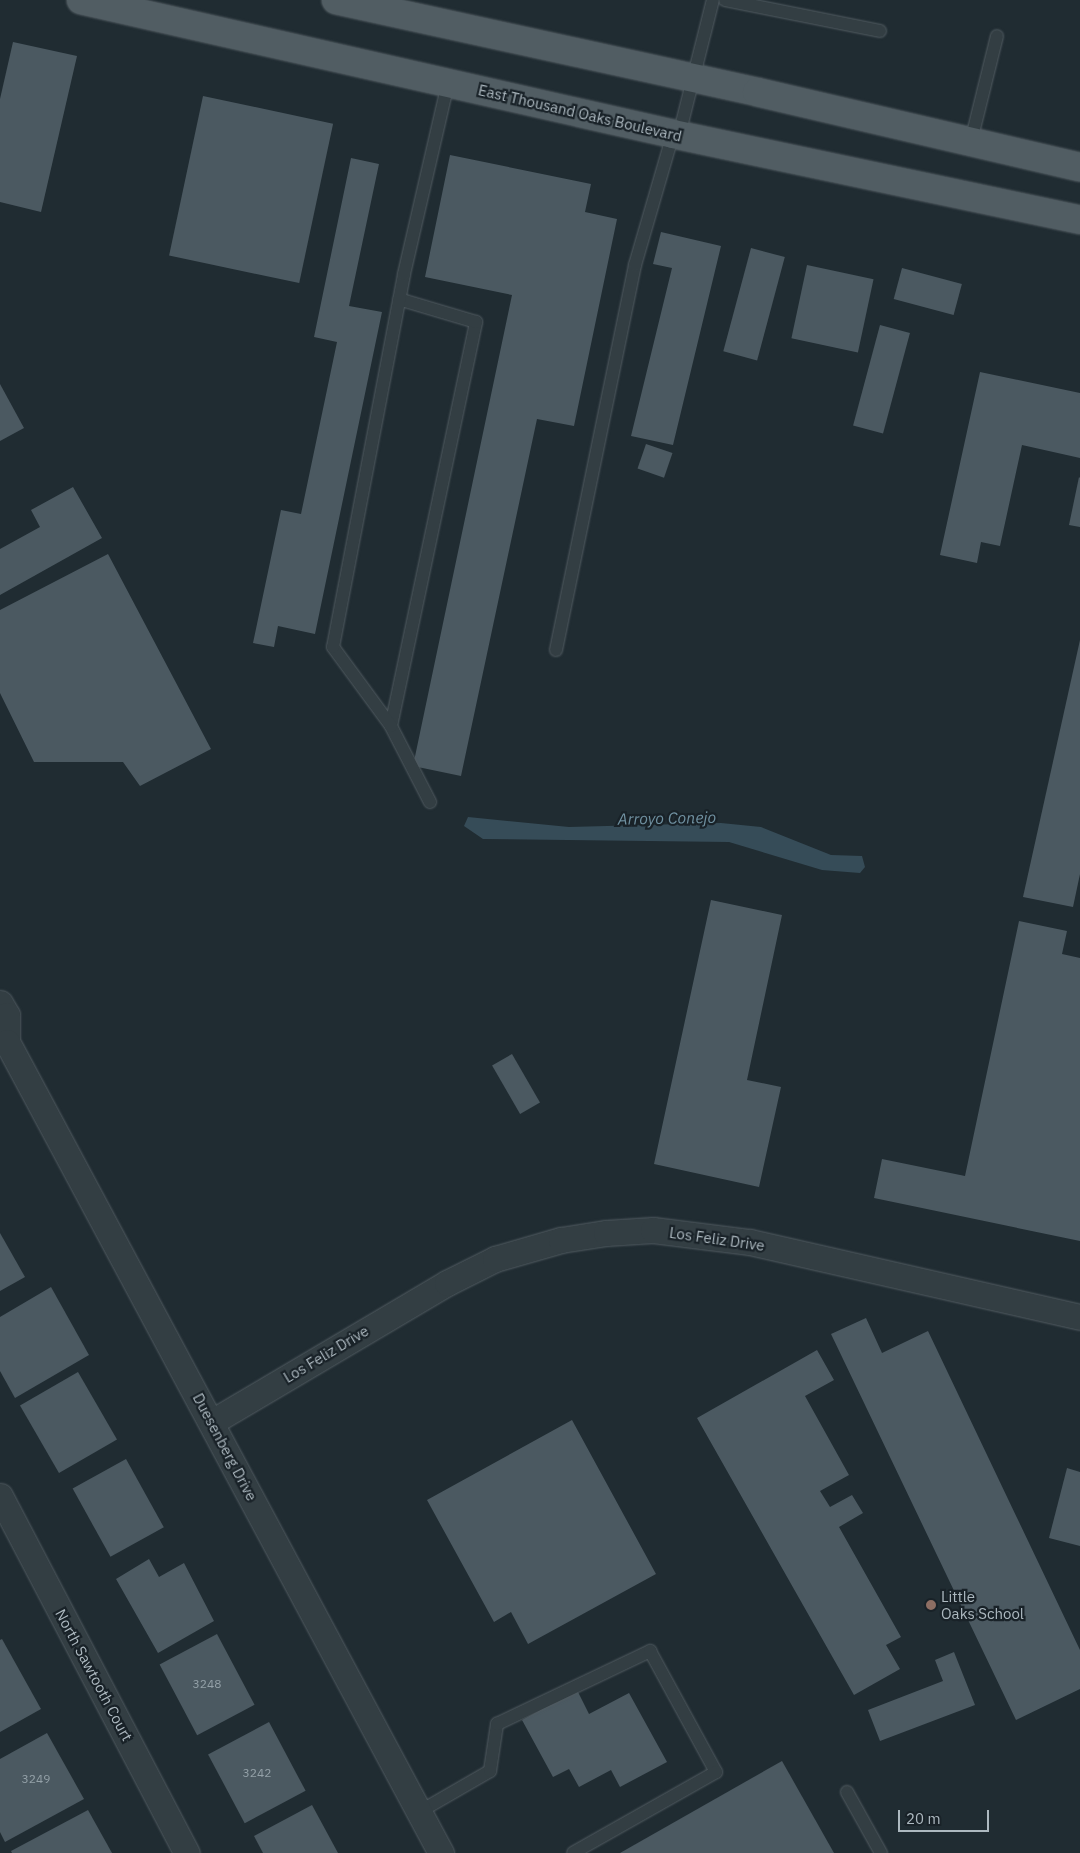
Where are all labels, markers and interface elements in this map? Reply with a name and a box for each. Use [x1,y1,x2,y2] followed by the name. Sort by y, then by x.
[476,81,684,145] street label: East Thousand Oaks Boulevard
[618,808,716,828] water label: Arroyo Conejo
[668,1223,766,1255] street label: Los Feliz Drive
[280,1322,372,1386] street label: Los Feliz Drive
[189,1390,261,1504] street label: Duesenberg Drive
[941,1587,1024,1622] place label: Little Oaks School
[925,1599,937,1611] marker: Little Oaks School
[52,1606,136,1744] street label: North Sawtooth Court
[193,1677,221,1691] house number: 3248
[243,1766,271,1780] house number: 3242
[22,1772,50,1786] house number: 3249
[900,1800,991,1832] scale bar
[906,1809,941,1828] text: 20 m

